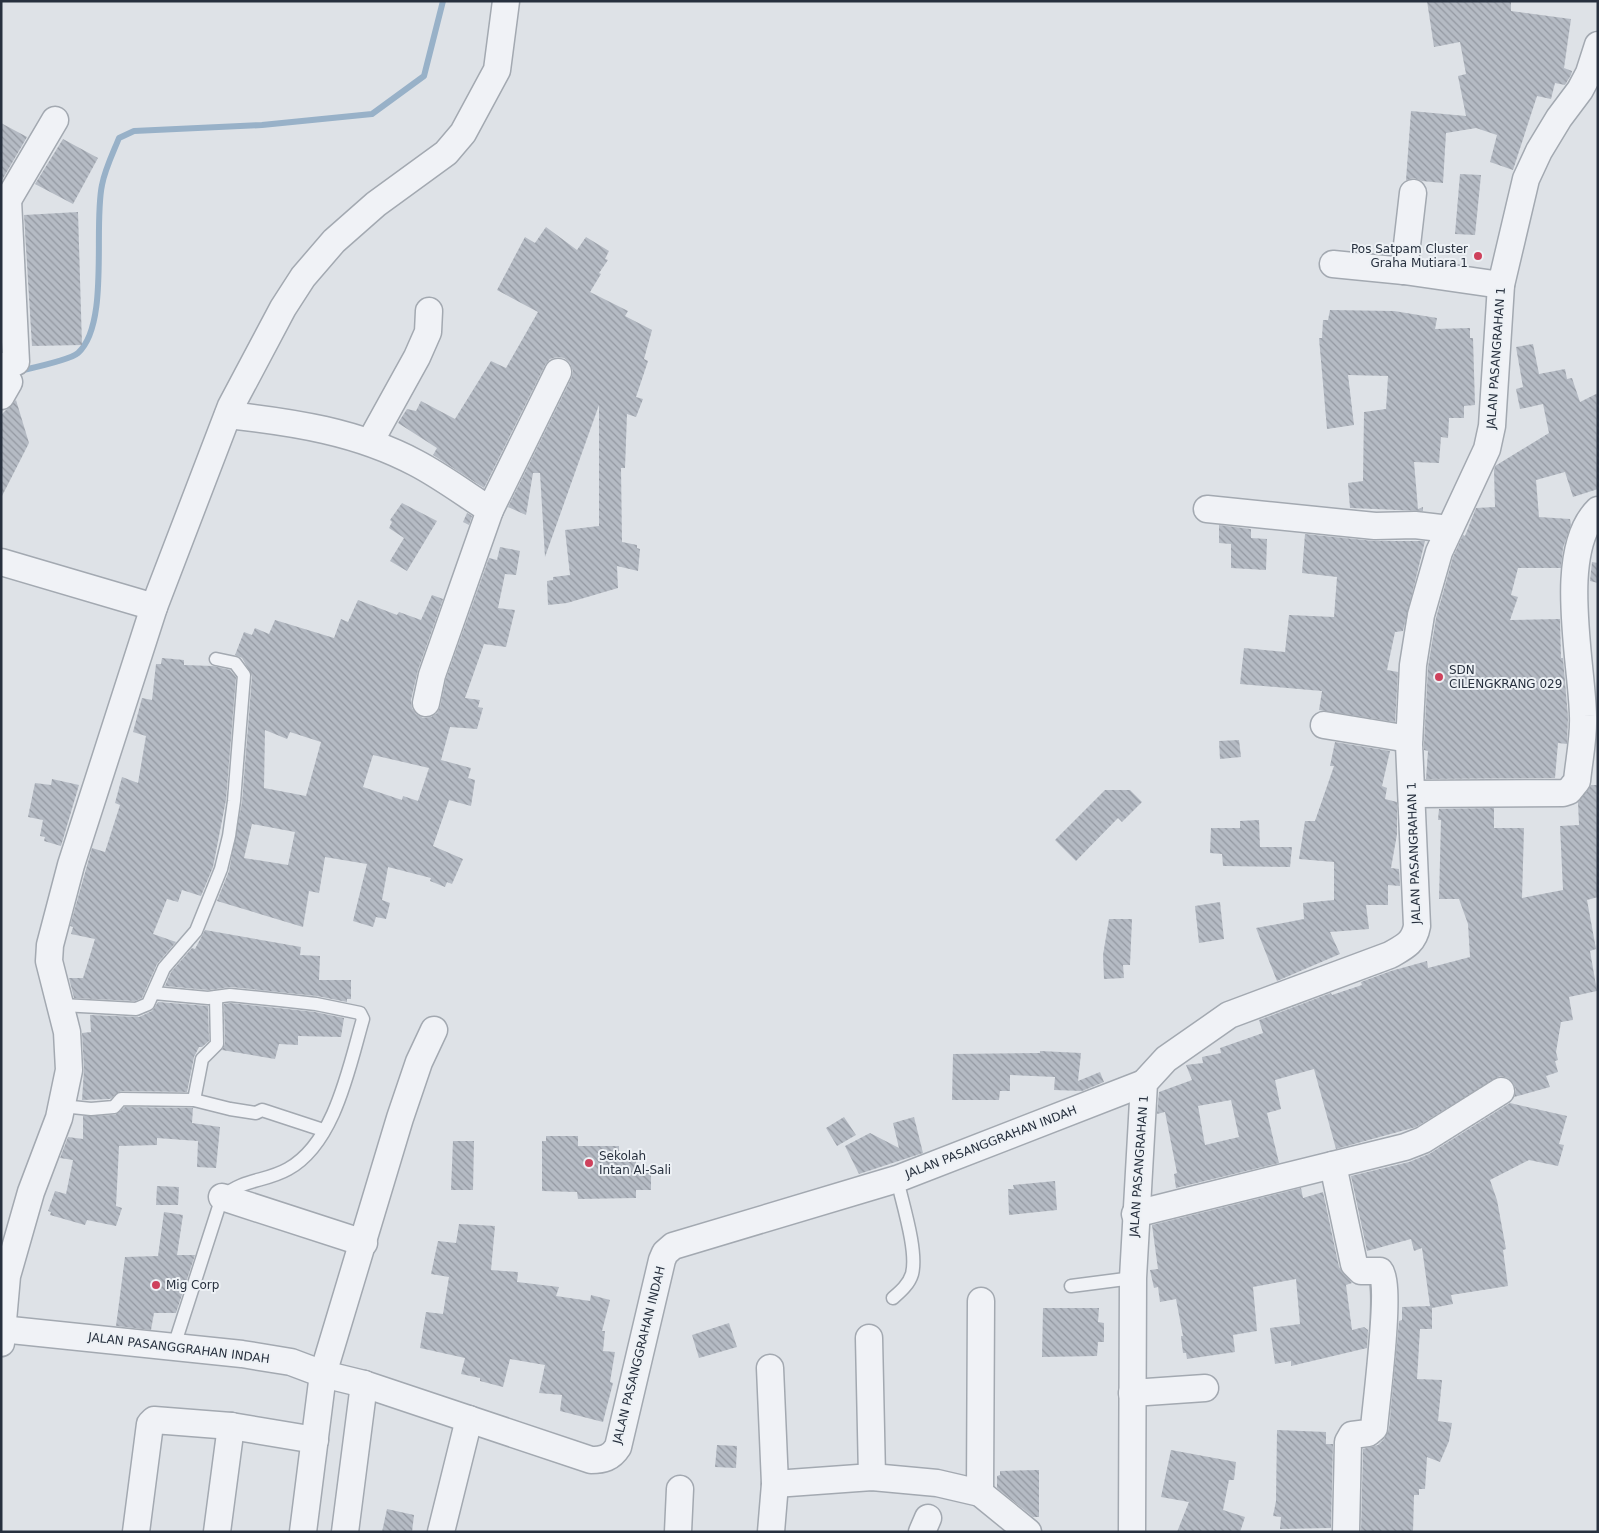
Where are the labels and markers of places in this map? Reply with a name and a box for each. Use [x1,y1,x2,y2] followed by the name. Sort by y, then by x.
[1351,242,1468,270] place label: Pos Satpam Cluster Graha Mutiara 1
[1472,250,1484,262] marker: Pos Satpam Cluster Graha Mutiara 1
[1449,663,1562,691] place label: SDN CILENGKRANG 029
[1433,671,1445,683] marker: SDN CILENGKRANG 029
[599,1149,671,1177] place label: Sekolah Intan Al-Sali
[583,1157,595,1169] marker: Sekolah Intan Al-Sali
[166,1278,219,1292] place label: Mig Corp
[150,1279,162,1291] marker: Mig Corp

